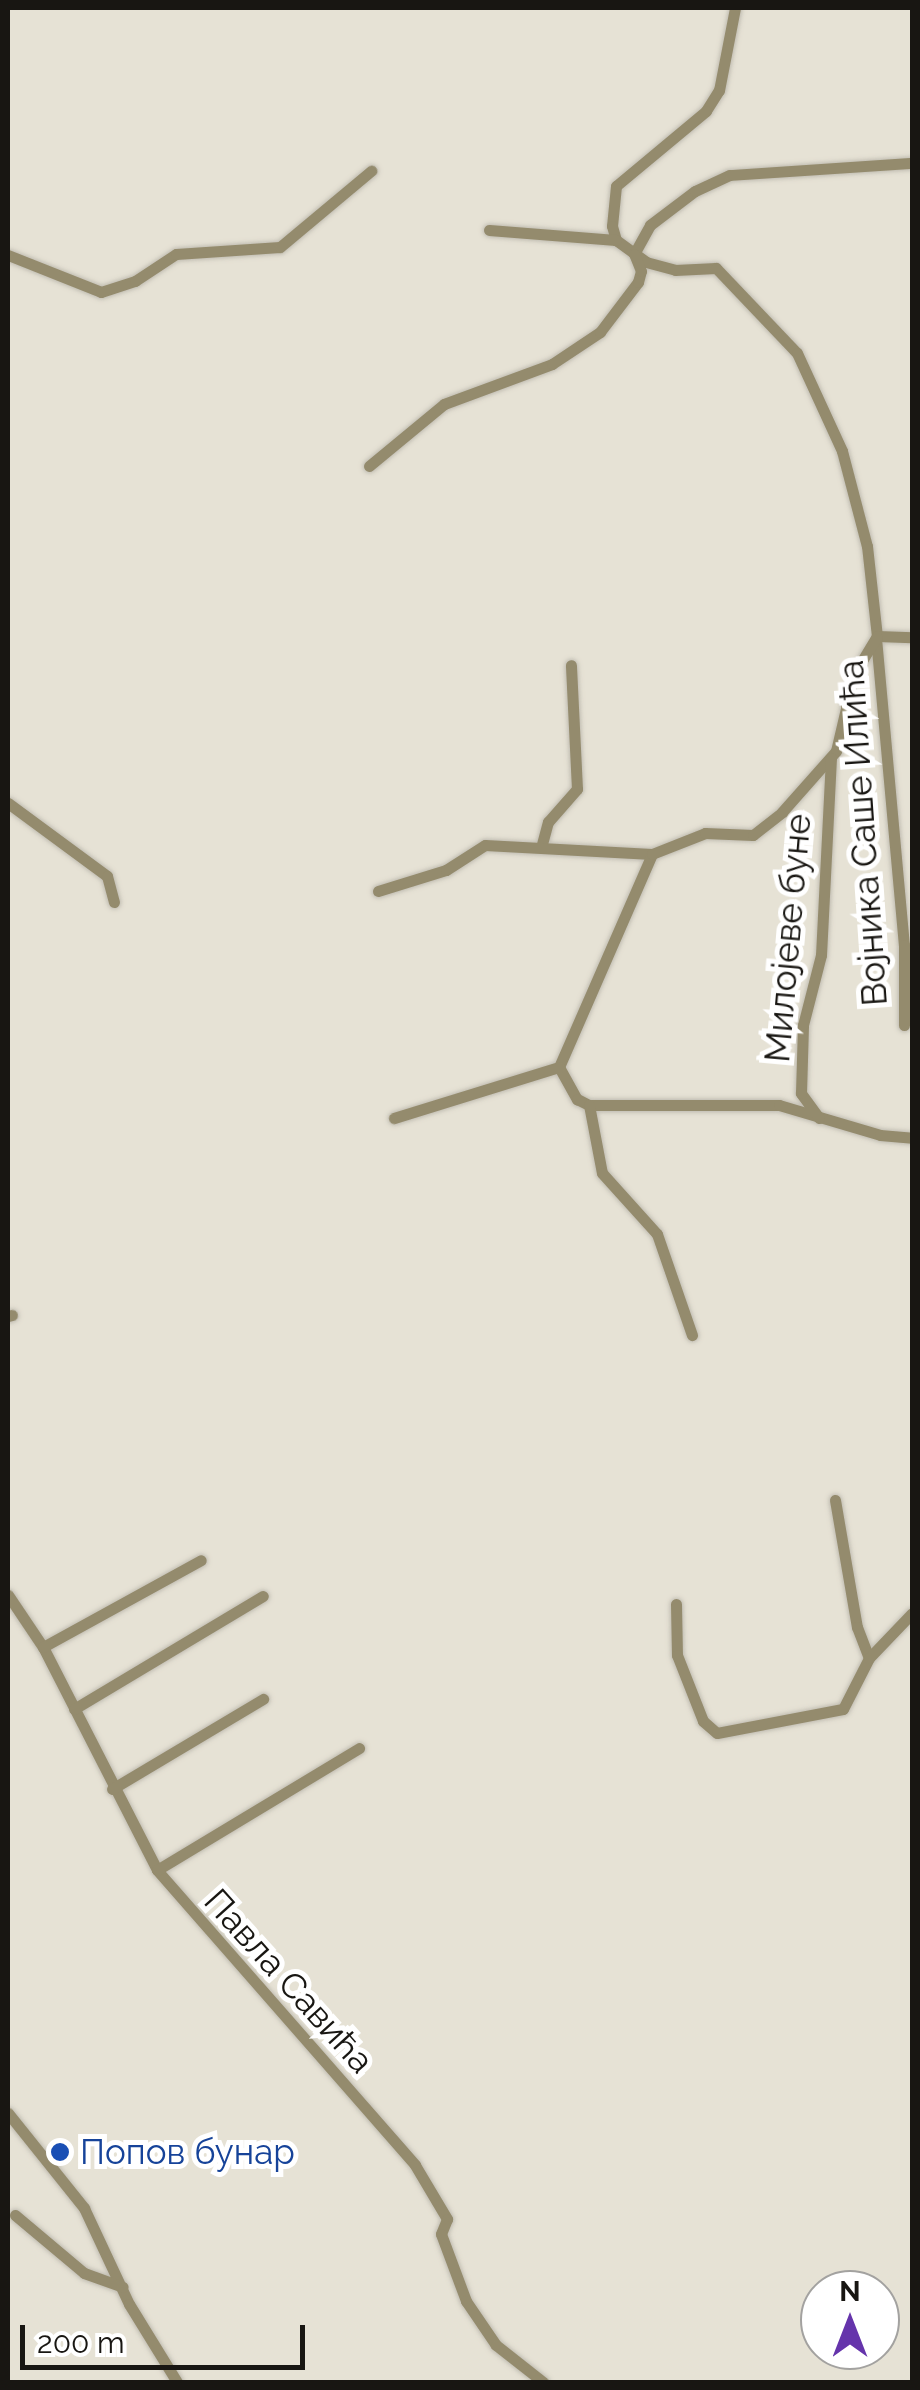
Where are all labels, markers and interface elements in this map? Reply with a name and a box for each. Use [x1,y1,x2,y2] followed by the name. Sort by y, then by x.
[830,659,896,1007] street label: Војника Саше Илића
[756,812,820,1064] street label: Милојеве буне
[195,1880,383,2082] street label: Павла Савића
[80,2131,295,2173] place label: Попов бунар
[49,2141,71,2163] marker: Попов бунар
[800,2270,900,2370] north arrow
[839,2275,861,2308] text: N
[25,2305,310,2367] scale bar
[37,2325,125,2360] text: 200 m

